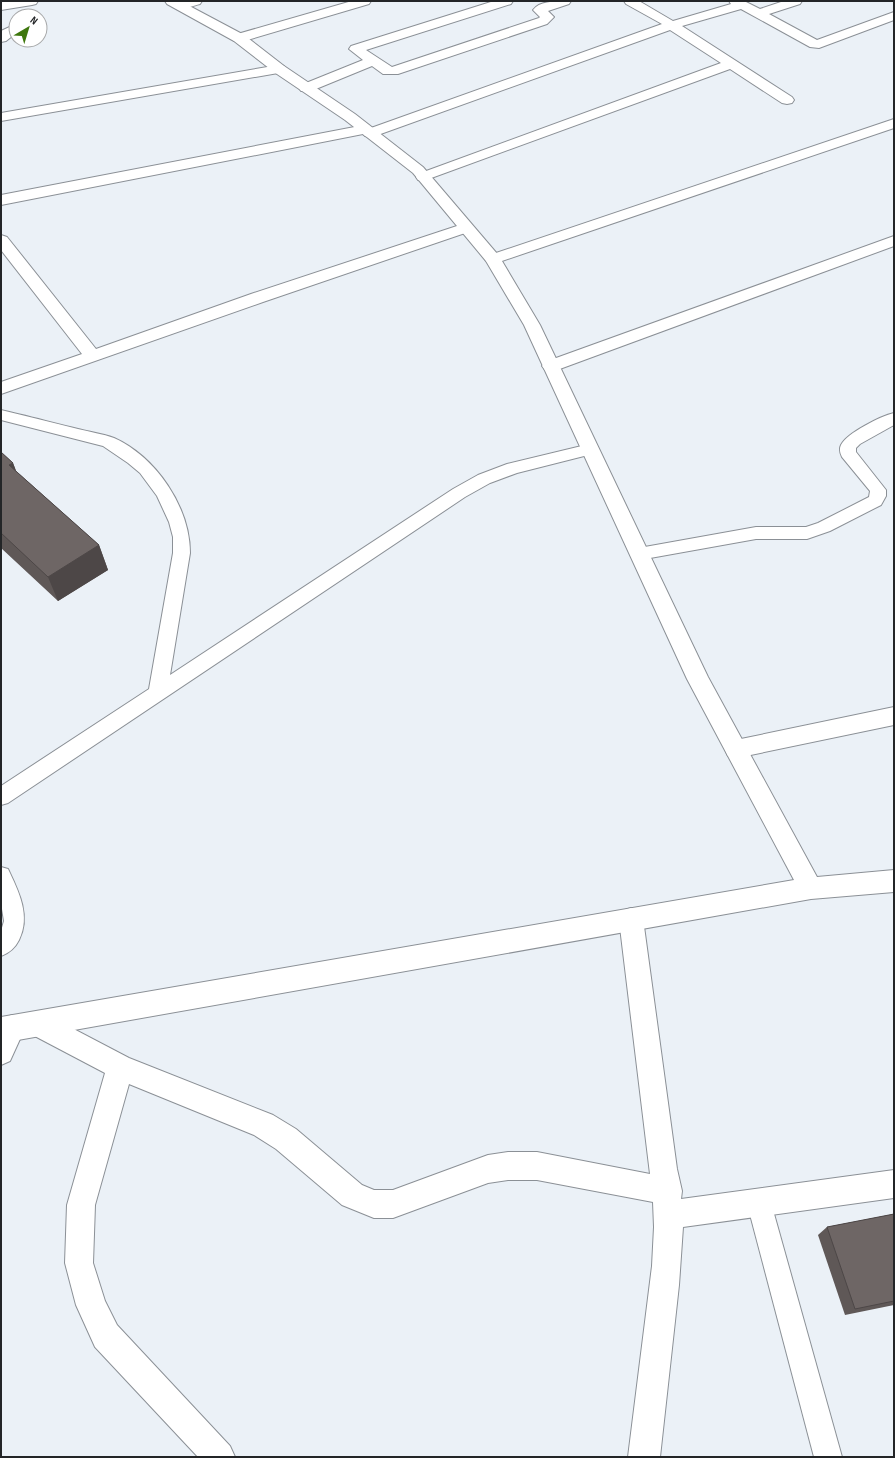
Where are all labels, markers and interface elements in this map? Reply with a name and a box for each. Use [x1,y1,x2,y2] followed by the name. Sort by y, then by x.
[8,8,48,48] north arrow
[28,14,40,28] text: N

